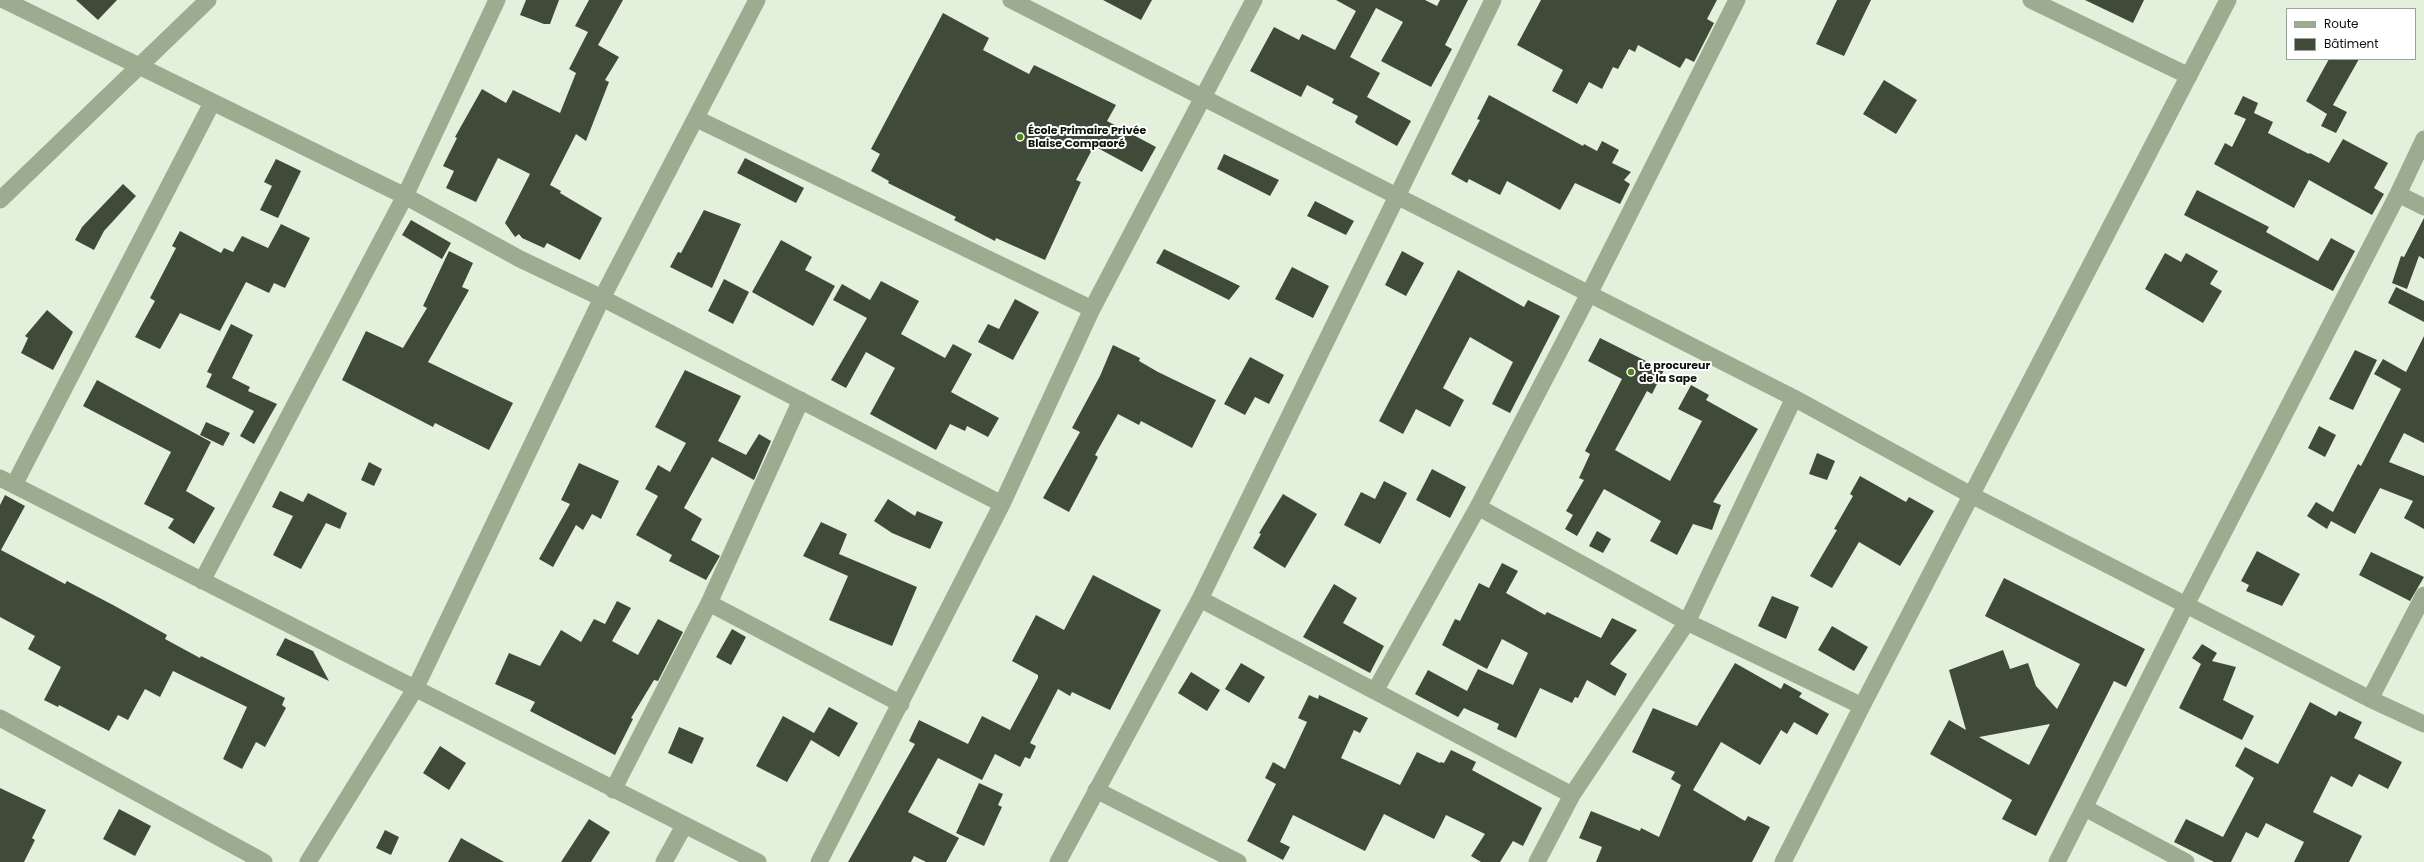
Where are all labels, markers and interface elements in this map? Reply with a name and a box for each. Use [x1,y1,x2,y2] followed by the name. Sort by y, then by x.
[2286,8,2416,60] legend
[2324,15,2358,32] text: Route
[2324,35,2379,52] text: Bâtiment
[1028,124,1146,150] place label: École Primaire Privée Blaise Compaoré
[1015,132,1025,142] marker: École Primaire Privée Blaise Compaoré
[1639,359,1710,385] place label: Le procureur de la Sape
[1626,367,1636,377] marker: Le procureur de la Sape

